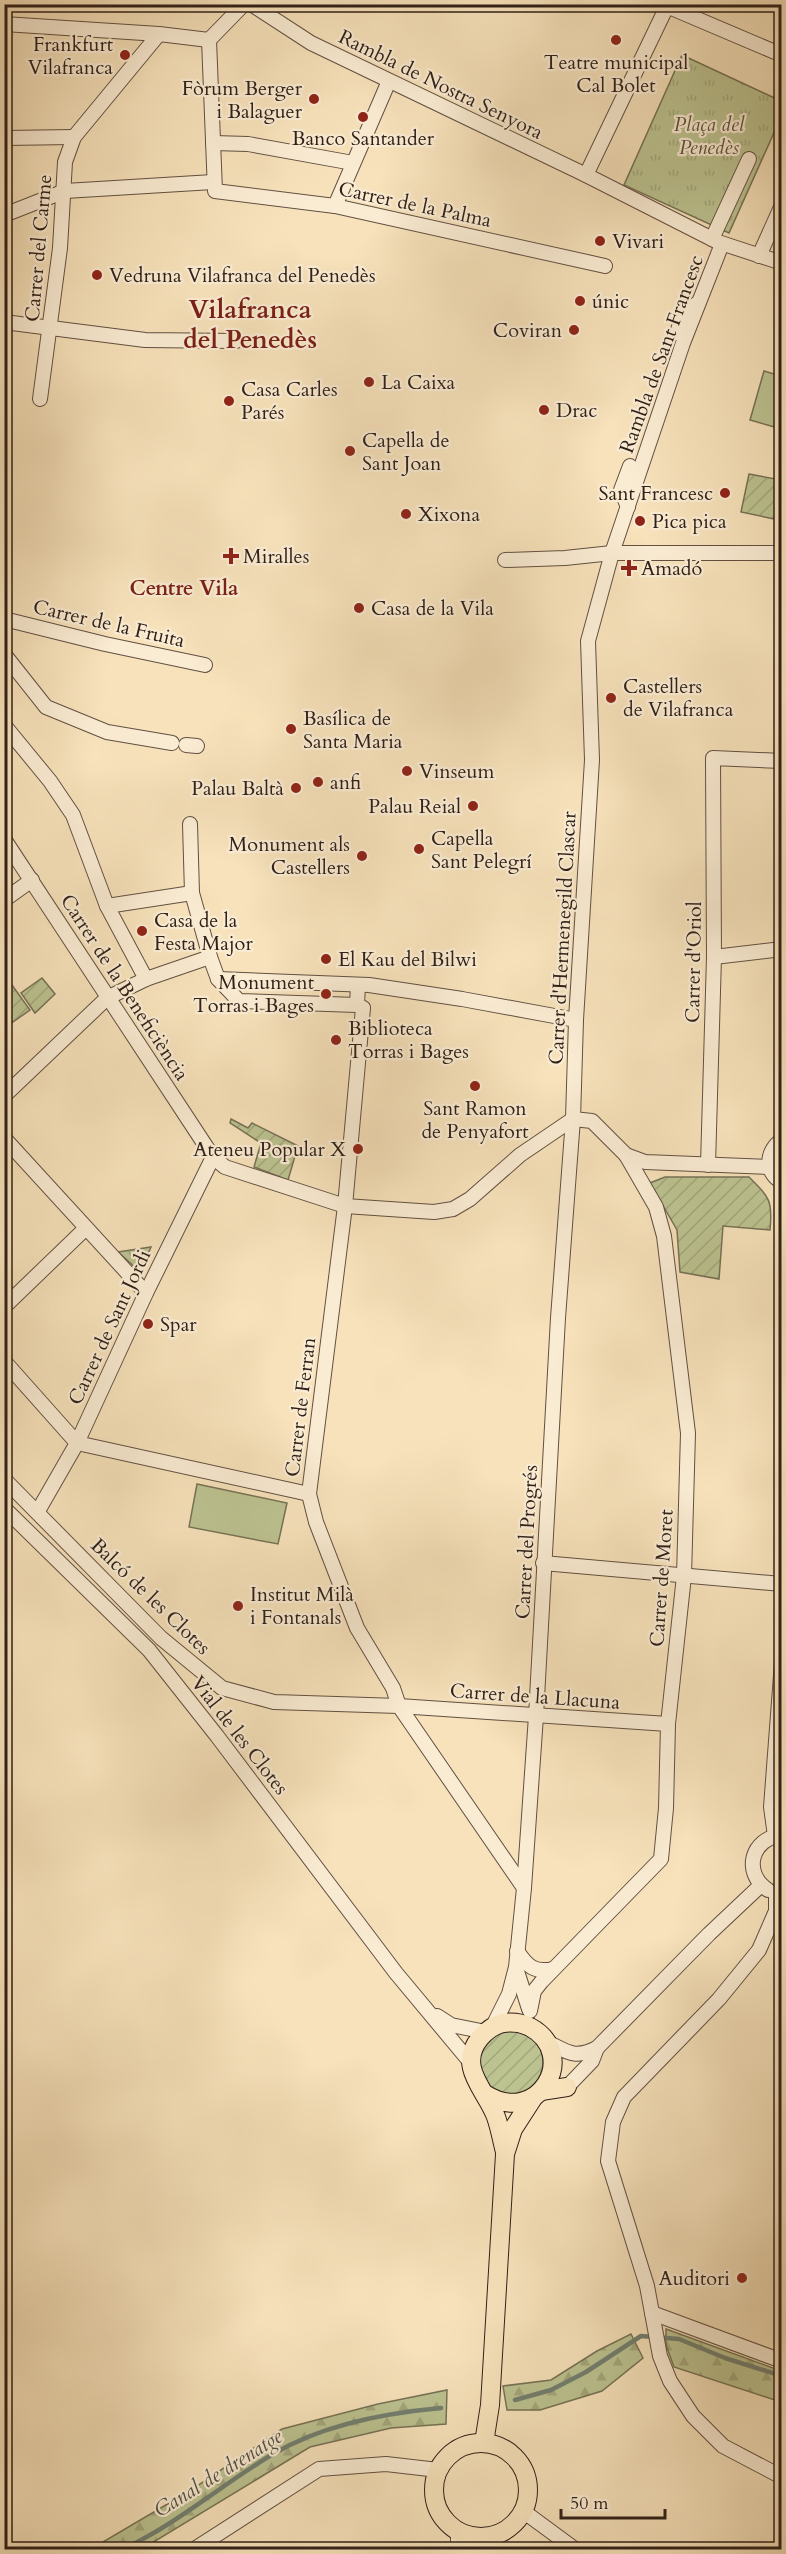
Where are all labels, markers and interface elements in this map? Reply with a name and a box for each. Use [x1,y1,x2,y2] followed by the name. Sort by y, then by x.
[334,23,548,146] street label: Rambla de Nostra Senyora
[28,31,114,81] place label: Frankfurt Vilafranca
[609,33,623,47] marker: Teatre municipal Cal Bolet
[118,48,132,62] marker: Frankfurt Vilafranca
[544,49,688,99] place label: Teatre municipal Cal Bolet
[182,75,303,125] place label: Fòrum Berger i Balaguer
[307,92,321,106] marker: Fòrum Berger i Balaguer
[356,110,370,124] marker: Banco Santander
[674,111,745,161] park label: Plaça del Penedès
[292,125,435,152] place label: Banco Santander
[19,173,58,323] street label: Carrer del Carme
[336,175,494,234] street label: Carrer de la Palma
[612,228,664,255] place label: Vivari
[593,234,607,248] marker: Vivari
[613,251,710,457] street label: Rambla de Sant Francesc
[109,262,376,289] place label: Vedruna Vilafranca del Penedès
[90,268,104,282] marker: Vedruna Vilafranca del Penedès
[592,288,629,315] place label: únic
[183,292,317,357] district label: Vilafranca del Penedès
[573,294,587,308] marker: únic
[493,317,563,344] place label: Coviran
[567,323,581,337] marker: Coviran
[381,369,456,396] place label: La Caixa
[362,375,376,389] marker: La Caixa
[241,376,338,426] place label: Casa Carles Parés
[222,394,236,408] marker: Casa Carles Parés
[556,397,597,424] place label: Drac
[537,403,551,417] marker: Drac
[362,427,450,477] place label: Capella de Sant Joan
[343,444,357,458] marker: Capella de Sant Joan
[599,480,713,507] place label: Sant Francesc
[718,486,732,500] marker: Sant Francesc
[418,501,480,528] place label: Xixona
[399,507,413,521] marker: Xixona
[652,508,727,535] place label: Pica pica
[633,514,647,528] marker: Pica pica
[243,543,309,570] place label: Miralles
[224,549,238,563] marker: Miralles
[641,555,702,582] place label: Amadó
[622,561,636,575] marker: Amadó
[129,574,239,603] district label: Centre Vila
[30,593,188,654] street label: Carrer de la Fruita
[371,595,494,622] place label: Casa de la Vila
[352,601,366,615] marker: Casa de la Vila
[623,673,734,723] place label: Castellers de Vilafranca
[604,691,618,705] marker: Castellers de Vilafranca
[303,705,403,755] place label: Basílica de Santa Maria
[284,722,298,736] marker: Basílica de Santa Maria
[419,758,494,785] place label: Vinseum
[400,764,414,778] marker: Vinseum
[330,769,361,796] place label: anfi
[191,775,284,802] place label: Palau Baltà
[311,775,325,789] marker: anfi
[289,781,303,795] marker: Palau Baltà
[368,793,461,820] place label: Palau Reial
[466,799,480,813] marker: Palau Reial
[542,810,583,1065] street label: Carrer d'Hermenegild Clascar
[431,825,532,875] place label: Capella Sant Pelegrí
[229,831,350,881] place label: Monument als Castellers
[412,842,426,856] marker: Capella Sant Pelegrí
[355,849,369,863] marker: Monument als Castellers
[54,889,195,1086] street label: Carrer de la Beneficiència
[679,901,708,1023] street label: Carrer d'Oriol
[154,907,253,957] place label: Casa de la Festa Major
[135,924,149,938] marker: Casa de la Festa Major
[338,946,477,973] place label: El Kau del Bilwi
[319,952,333,966] marker: El Kau del Bilwi
[193,969,315,1019] place label: Monument Torras i Bages
[319,987,333,1001] marker: Monument Torras i Bages
[348,1015,469,1065] place label: Biblioteca Torras i Bages
[329,1033,343,1047] marker: Biblioteca Torras i Bages
[468,1079,482,1093] marker: Sant Ramon de Penyafort
[421,1095,529,1145] place label: Sant Ramon de Penyafort
[193,1136,346,1163] place label: Ateneu Popular X
[351,1142,365,1156] marker: Ateneu Popular X
[62,1245,157,1409] street label: Carrer de Sant Jordi
[160,1311,197,1338] place label: Spar
[141,1317,155,1331] marker: Spar
[279,1335,323,1478] street label: Carrer de Ferran
[509,1464,544,1620] street label: Carrer del Progrés
[643,1508,680,1648] street label: Carrer de Moret
[85,1532,217,1661] street label: Balcó de les Clotes
[250,1581,354,1631] place label: Institut Milà i Fontanals
[231,1599,245,1613] marker: Institut Milà i Fontanals
[185,1670,295,1800] street label: Vial de les Clotes
[449,1677,621,1716] street label: Carrer de la Llacuna
[658,2265,730,2292] place label: Auditori
[735,2271,749,2285] marker: Auditori
[148,2422,289,2525] water label: Canal de drenatge
[561,2482,664,2520] scale bar
[570,2491,609,2516] text: 50 m

